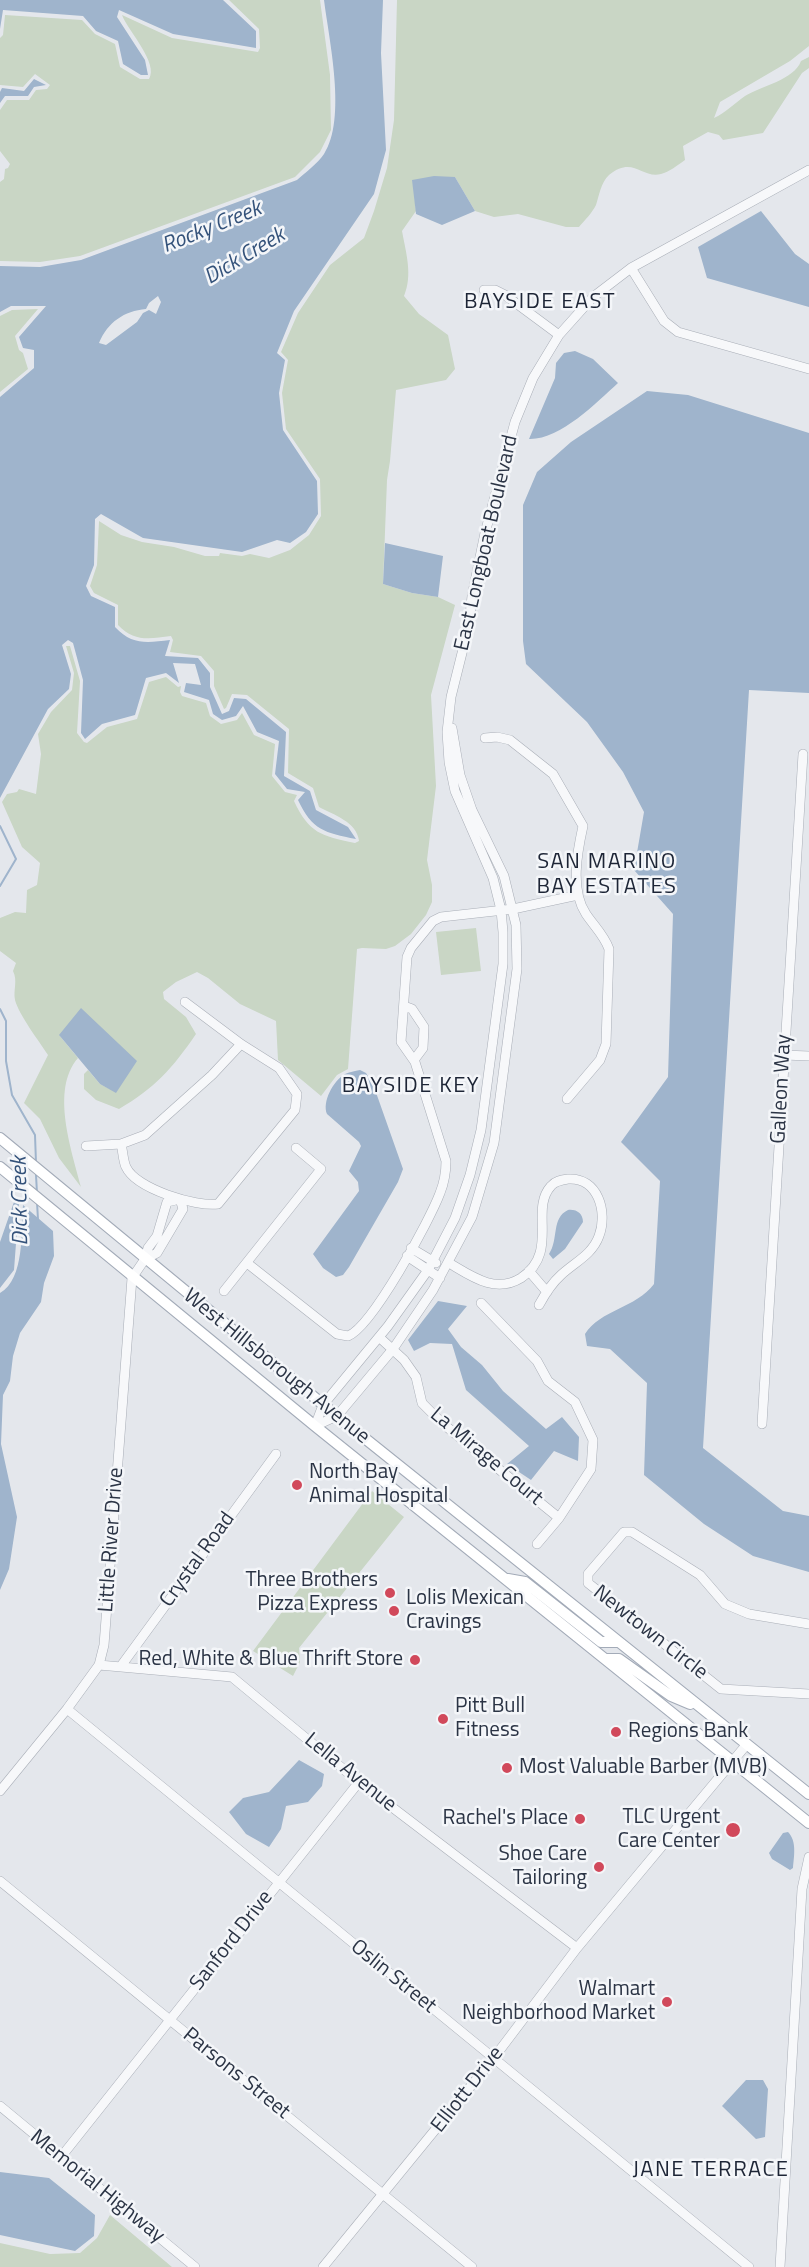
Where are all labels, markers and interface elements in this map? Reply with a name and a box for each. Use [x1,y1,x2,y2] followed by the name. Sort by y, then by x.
[159,196,265,260] water label: Rocky Creek
[200,223,290,291] water label: Dick Creek
[464,290,616,316] district label: BAYSIDE EAST
[450,433,524,653] street label: East Longboat Boulevard
[537,850,677,902] district label: SAN MARINO BAY ESTATES
[767,1034,797,1144] street label: Galleon Way
[342,1074,480,1100] district label: BAYSIDE KEY
[7,1156,35,1246] water label: Dick Creek
[178,1284,374,1450] street label: West Hillsborough Avenue
[425,1403,547,1511] street label: La Mirage Court
[309,1460,448,1510] place label: North Bay Animal Hospital
[94,1467,130,1613] street label: Little River Drive
[290,1478,304,1492] marker: North Bay Animal Hospital
[155,1508,241,1612] street label: Crystal Road
[246,1568,378,1618] place label: Three Brothers Pizza Express
[588,1580,712,1686] street label: Newtown Circle
[383,1586,397,1600] marker: Three Brothers Pizza Express
[406,1586,524,1636] place label: Lolis Mexican Cravings
[387,1604,401,1618] marker: Lolis Mexican Cravings
[138,1647,403,1673] place label: Red, White & Blue Thrift Store
[408,1653,422,1667] marker: Red, White & Blue Thrift Store
[455,1694,525,1744] place label: Pitt Bull Fitness
[436,1712,450,1726] marker: Pitt Bull Fitness
[628,1719,748,1745] place label: Regions Bank
[609,1725,623,1739] marker: Regions Bank
[299,1728,401,1818] street label: Lella Avenue
[519,1755,767,1781] place label: Most Valuable Barber (MVB)
[500,1761,514,1775] marker: Most Valuable Barber (MVB)
[617,1805,720,1855] place label: TLC Urgent Care Center
[443,1806,568,1832] place label: Rachel's Place
[573,1812,587,1826] marker: Rachel's Place
[724,1821,742,1839] marker: TLC Urgent Care Center
[498,1842,587,1892] place label: Shoe Care Tailoring
[592,1860,606,1874] marker: Shoe Care Tailoring
[185,1886,279,1996] street label: Sanford Drive
[345,1935,441,2019] street label: Oslin Street
[462,1977,655,2027] place label: Walmart Neighborhood Market
[660,1995,674,2009] marker: Walmart Neighborhood Market
[177,2023,295,2125] street label: Parsons Street
[427,2042,509,2138] street label: Elliott Drive
[25,2125,169,2249] street label: Memorial Highway
[632,2158,790,2184] district label: JANE TERRACE

